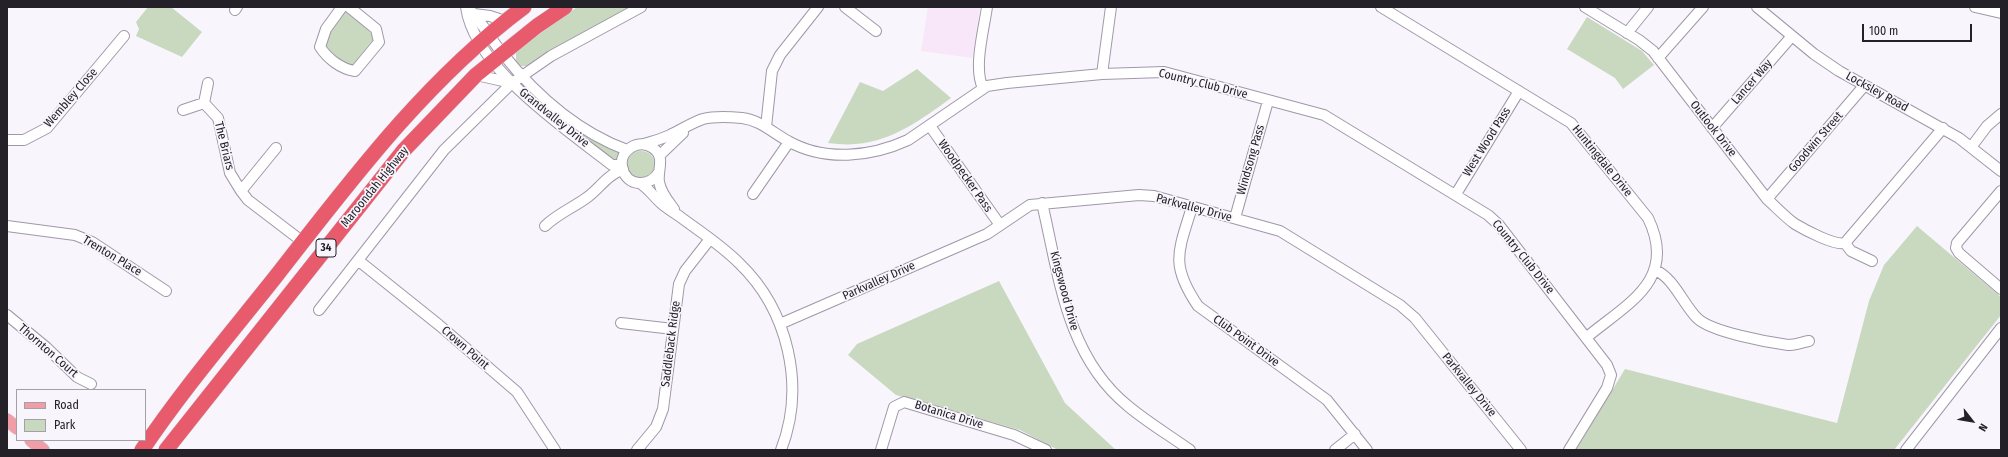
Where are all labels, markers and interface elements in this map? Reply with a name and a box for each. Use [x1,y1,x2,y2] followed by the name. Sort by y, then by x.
[1864,16,1974,42] scale bar
[1869,24,1898,38] text: 100 m
[1729,57,1775,107] street label: Lancer Way
[41,65,101,131] street label: Wembley Close
[1157,66,1249,102] street label: Country Club Drive
[1843,69,1911,115] street label: Locksley Road
[516,85,592,151] street label: Grandvalley Drive
[1687,98,1739,160] street label: Outlook Drive
[1460,105,1514,179] street label: West Wood Pass
[1786,109,1846,175] street label: Goodwin Street
[211,120,237,172] street label: The Briars
[1569,122,1635,200] street label: Huntingdale Drive
[1234,123,1268,197] street label: Windsong Pass
[935,137,995,215] street label: Woodpecker Pass
[338,144,412,230] street label: Maroondah Highway
[1154,191,1234,225] street label: Parkvalley Drive
[1489,217,1557,297] street label: Country Club Drive
[80,233,144,279] street label: Trenton Place
[316,239,336,257] road number: 34
[1047,250,1081,332] street label: Kingswood Drive
[840,259,918,303] street label: Parkvalley Drive
[659,300,683,388] street label: Saddleback Ridge
[1210,312,1282,370] street label: Club Point Drive
[15,321,81,381] street label: Thornton Court
[438,323,492,373] street label: Crown Point
[1439,350,1499,420] street label: Parkvalley Drive
[16,389,146,441] legend
[54,398,79,412] text: Road
[913,398,985,432] street label: Botanica Drive
[1952,401,1992,441] north arrow
[54,418,75,432] text: Park
[1975,421,1990,434] text: N

